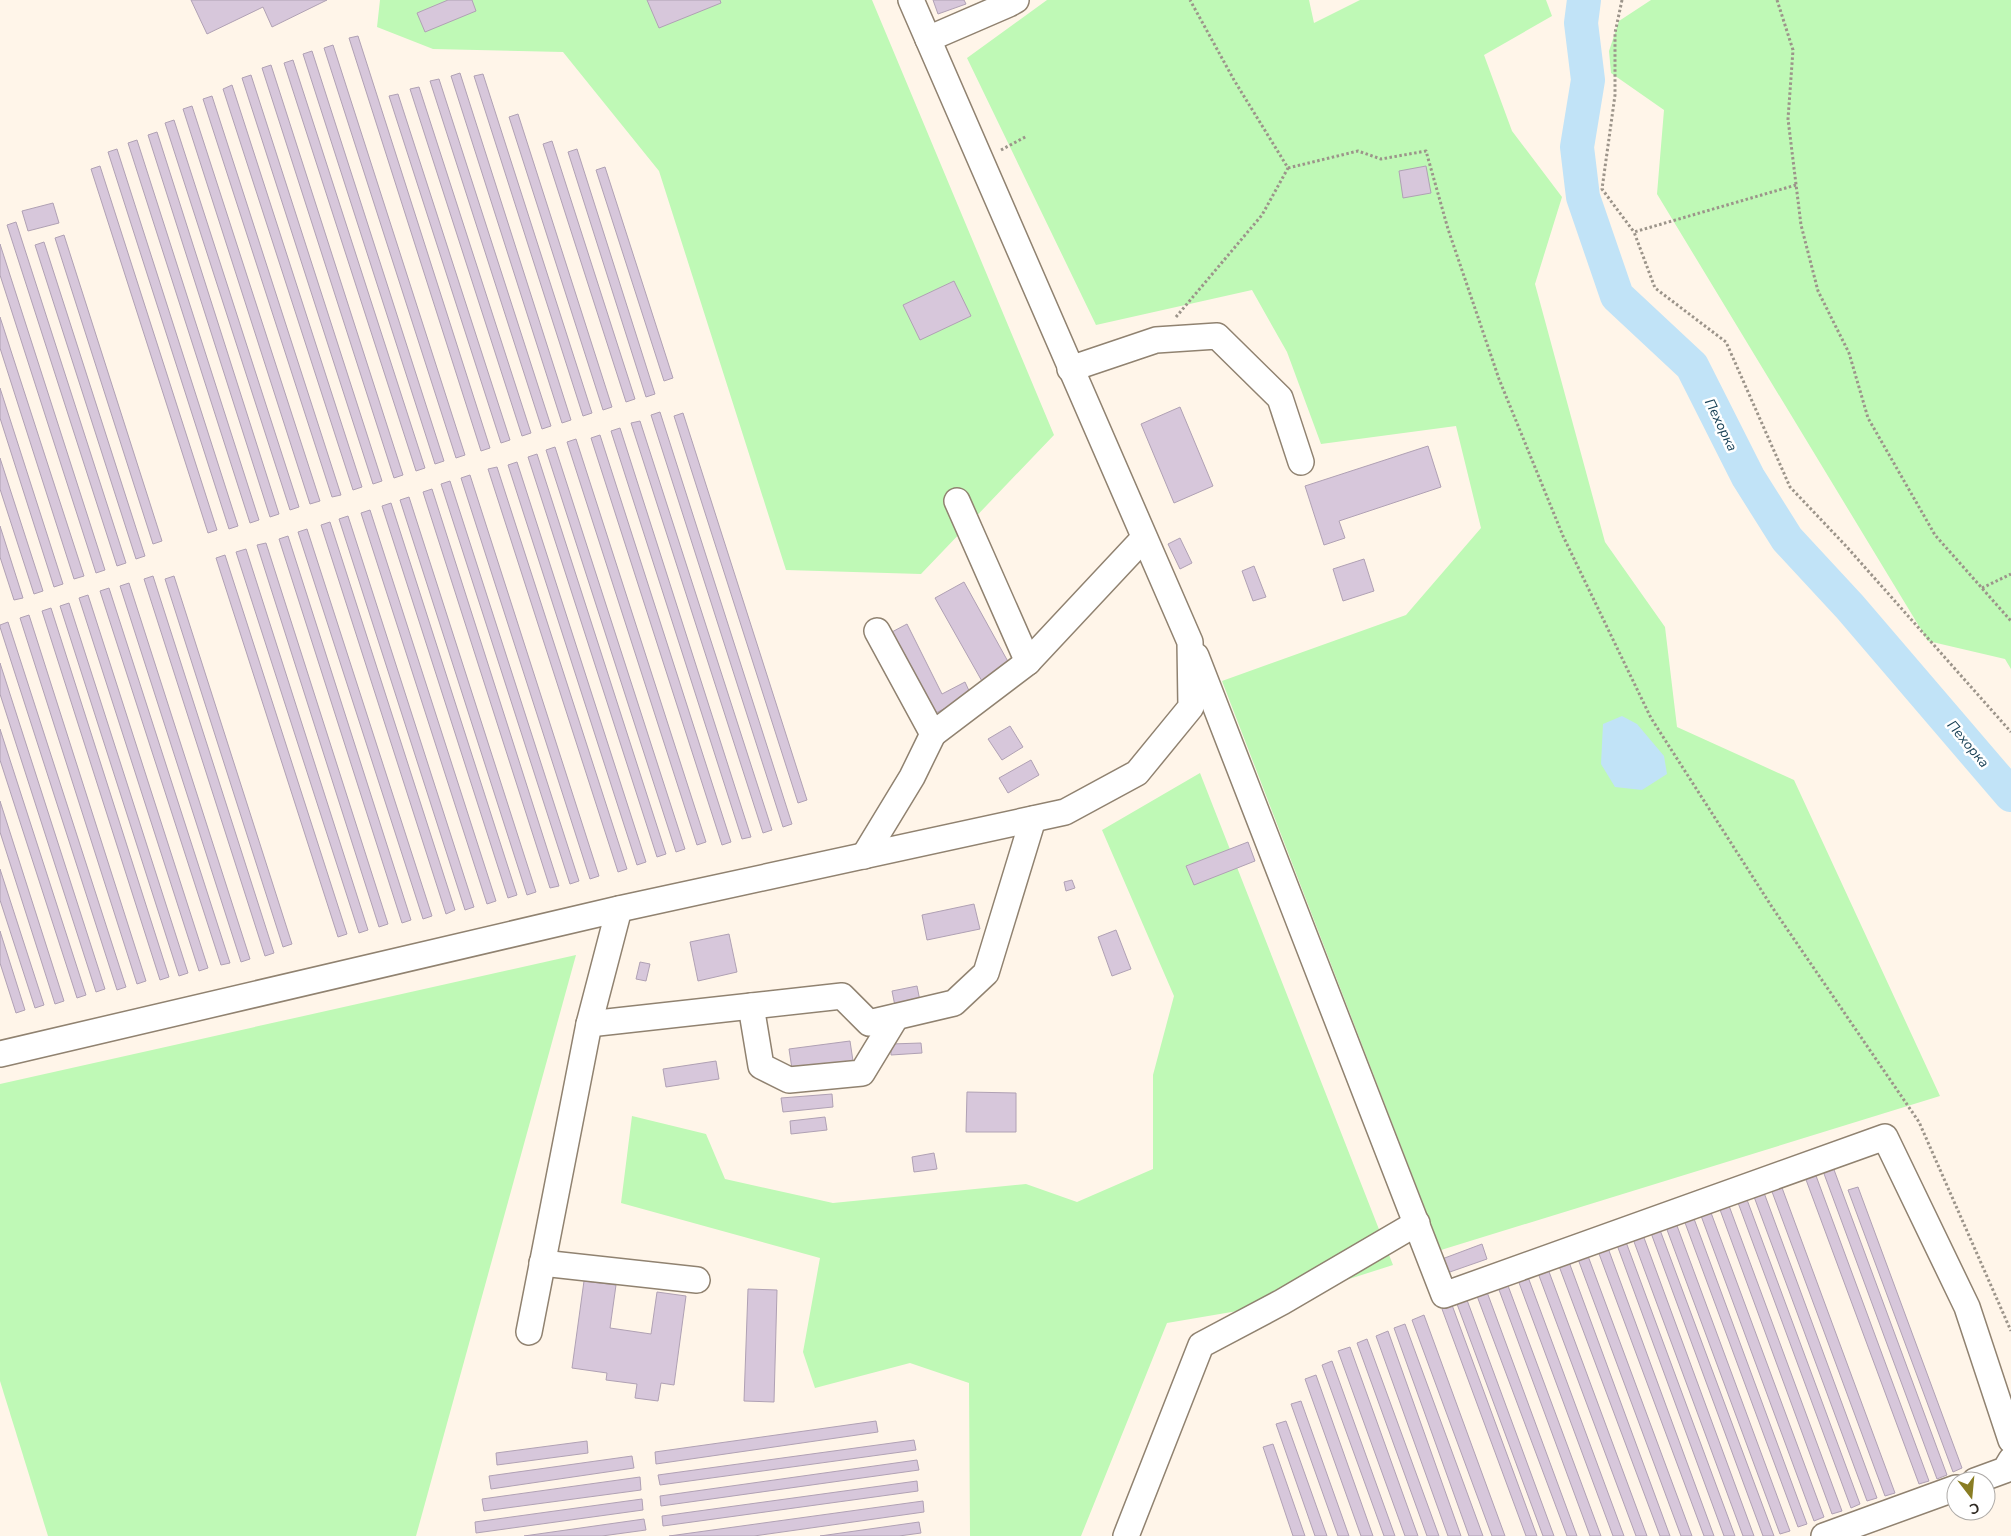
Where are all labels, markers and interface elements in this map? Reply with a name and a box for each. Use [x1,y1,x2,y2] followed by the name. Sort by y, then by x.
[1700,395,1742,455] water label: Пехорка
[1943,716,1993,772] water label: Пехорка
[1946,1471,1996,1521] north arrow
[1967,1498,1982,1519] text: С

